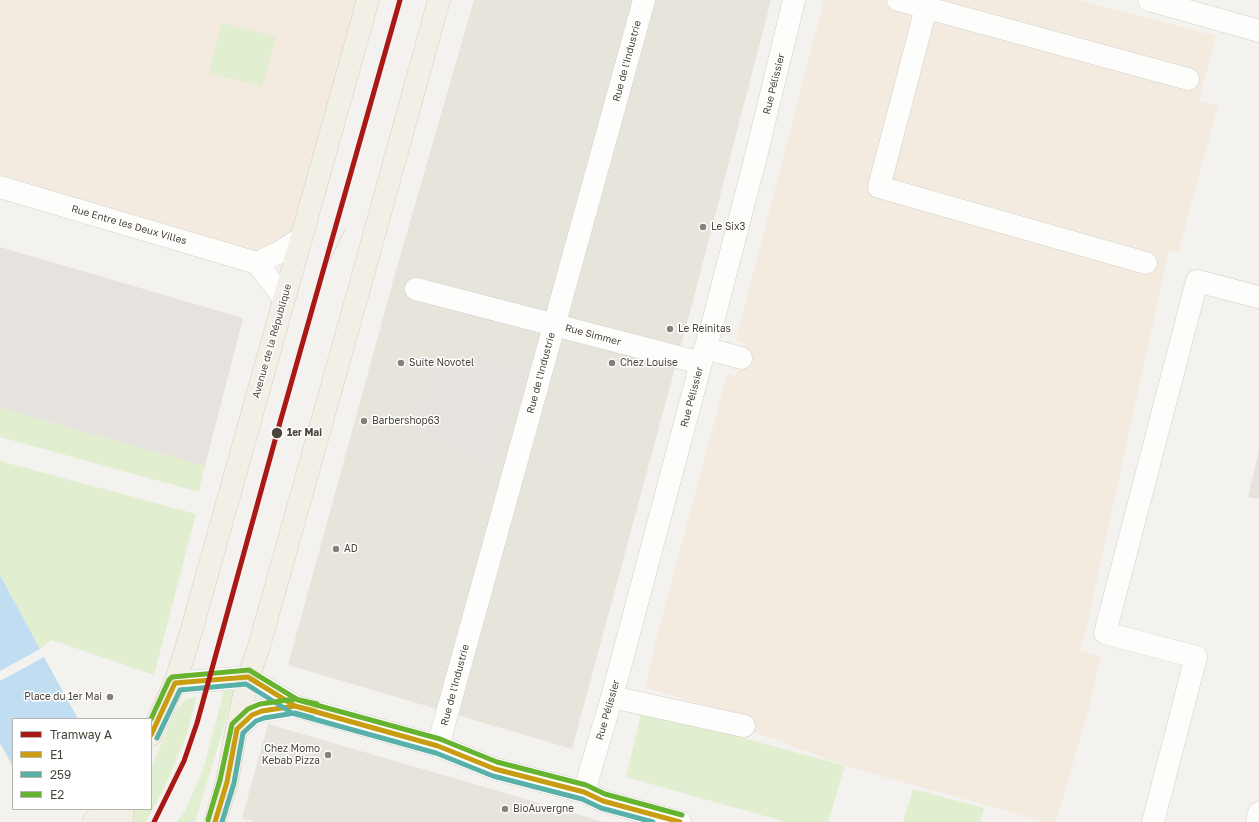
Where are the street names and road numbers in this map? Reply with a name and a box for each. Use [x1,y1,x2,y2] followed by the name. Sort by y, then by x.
[610,19,644,103] street label: Rue de l'Industrie
[761,52,787,116] street label: Rue Pélissier
[70,203,188,247] street label: Rue Entre les Deux Villes
[250,282,294,400] street label: Avenue de la République
[564,322,622,348] street label: Rue Simmer
[524,331,558,415] street label: Rue de l'Industrie
[678,365,706,429] street label: Rue Pélissier
[438,643,472,727] street label: Rue de l'Industrie
[594,679,622,741] street label: Rue Pélissier

